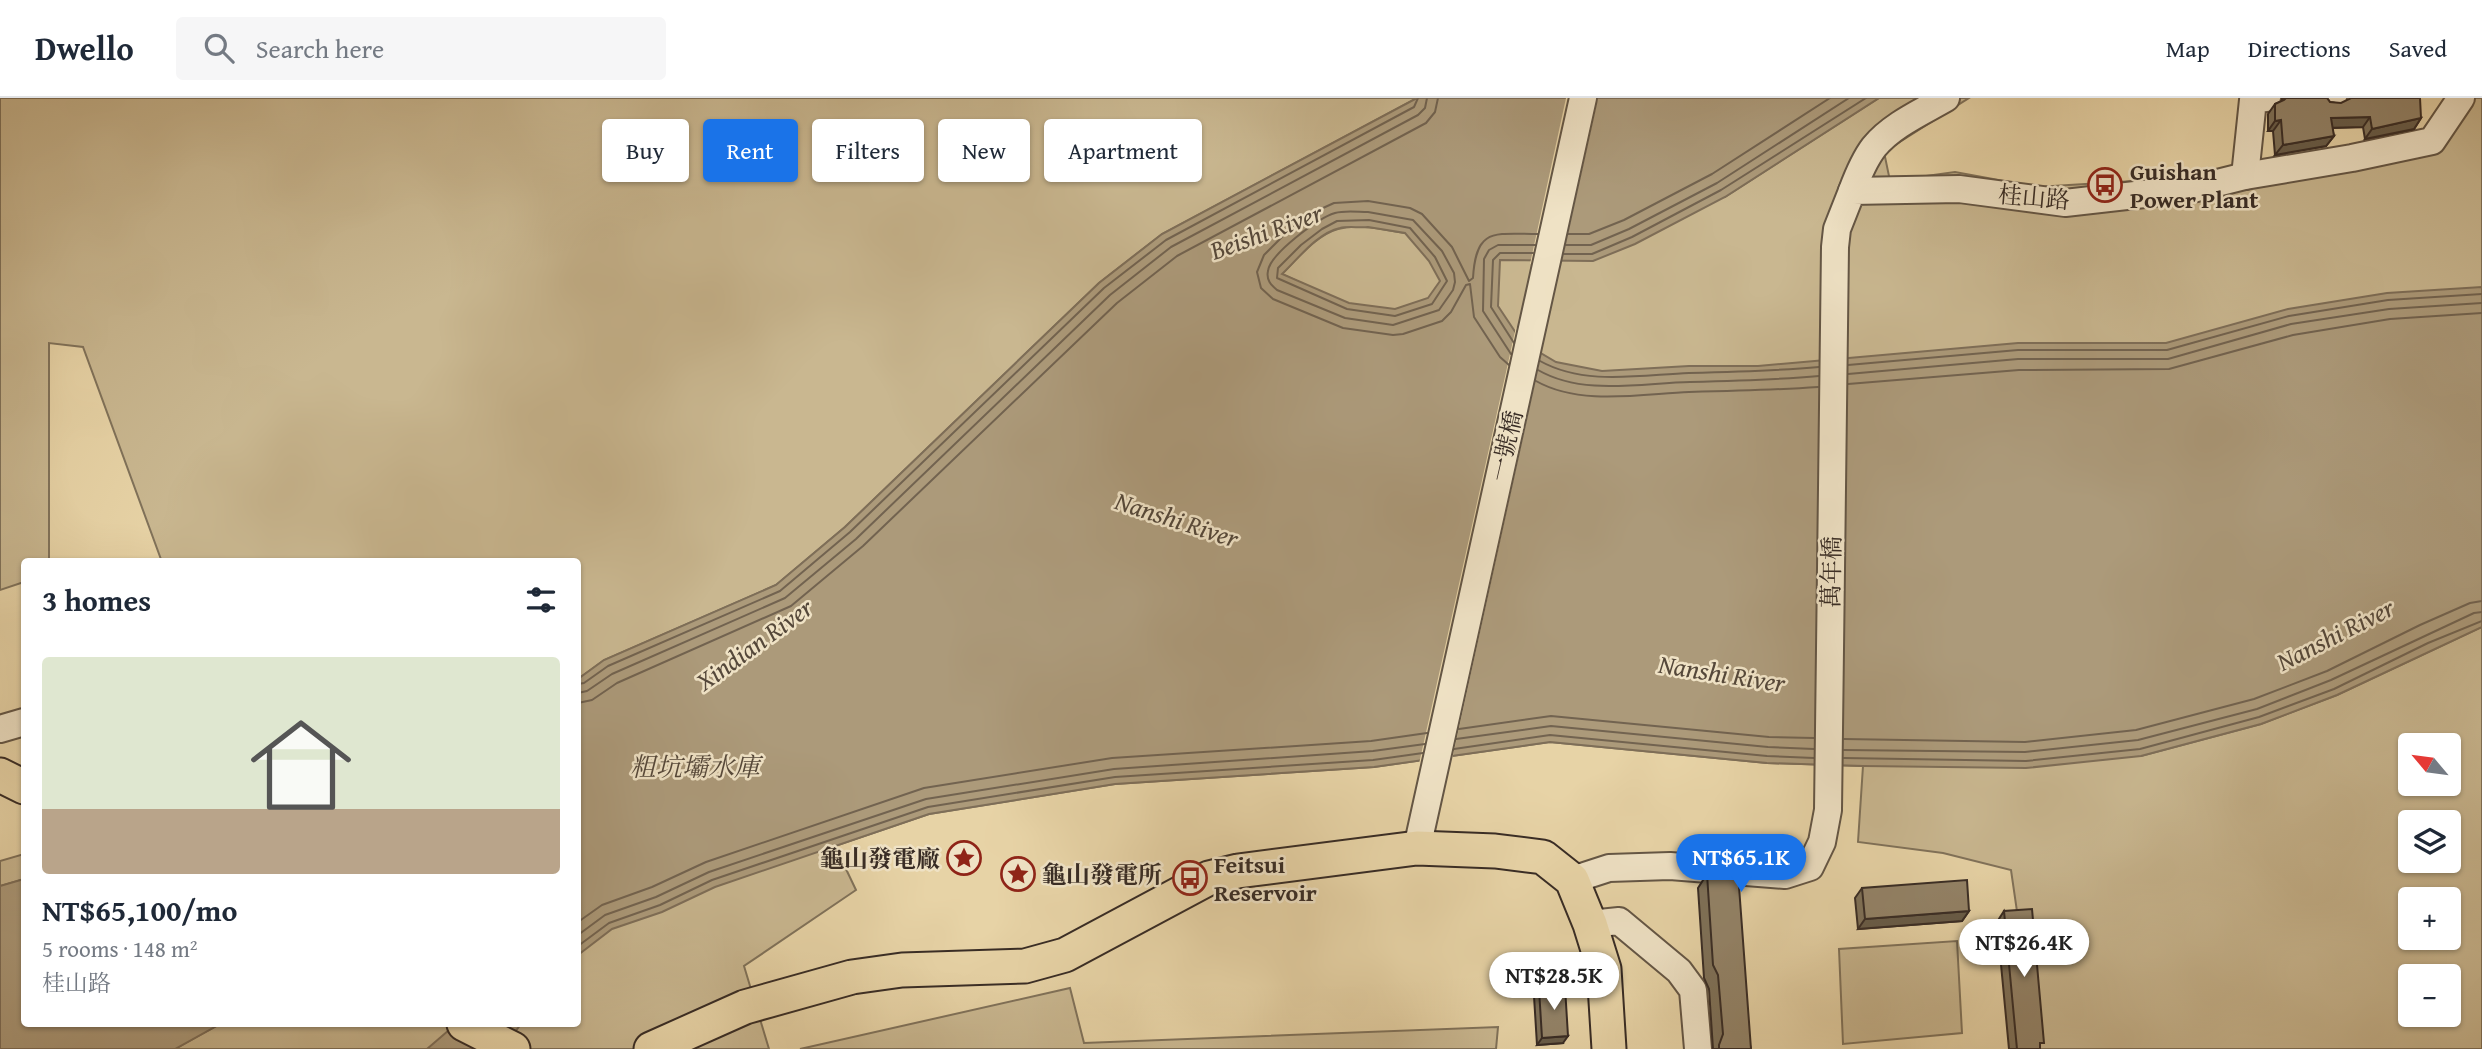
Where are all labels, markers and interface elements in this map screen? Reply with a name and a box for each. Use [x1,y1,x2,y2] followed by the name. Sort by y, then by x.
[176,17,666,80] search box
[35,24,134,72] text: Dwello
[200,29,238,67] icon: search
[256,29,384,68] text: Search here
[2166,31,2210,66] text: Map
[2248,31,2351,66] text: Directions
[2389,31,2447,66] text: Saved
[602,119,689,182] chip: Buy
[703,119,798,182] chip: Rent
[812,119,924,182] chip: Filters
[938,119,1030,182] chip: New
[1044,119,1202,182] chip: Apartment
[2130,154,2258,217] place label: Guishan Power Plant
[2086,166,2124,204] bus stop icon: Guishan Power Plant
[1997,176,2071,218] street label: 桂山路
[1203,192,1329,270] water label: Beishi River
[1481,407,1531,485] street label: 一號橋
[1109,480,1245,558] water label: Nanshi River
[1813,536,1849,608] street label: 萬年橋
[42,578,151,622] text: 3 homes
[522,581,560,619] icon: filters
[686,587,822,701] water label: Xindian River
[2268,587,2402,681] water label: Nanshi River
[1655,644,1789,702] water label: Nanshi River
[238,702,364,828] icon: home
[2398,733,2460,796] north arrow
[2398,733,2461,1027] map controls
[630,747,764,786] water label: 粗坑壩水庫
[2398,810,2461,873] button: layers
[1669,834,1813,894] pin: NT$65.1K
[945,839,983,877] place icon: 龜山發電廠
[1692,840,1790,873] text: NT$65.1K
[820,841,940,876] place label: 龜山發電廠
[1214,847,1317,910] place label: Feitsui Reservoir
[999,855,1037,893] place icon: 龜山發電所
[1042,857,1162,892] place label: 龜山發電所
[1171,859,1209,897] bus stop icon: Feitsui Reservoir
[2398,887,2461,950] button: +
[42,888,238,932] text: NT$65,100/mo
[1952,920,2096,979] pin: NT$26.4K
[1975,925,2073,958] text: NT$26.4K
[42,932,197,965] text: 5 rooms · 148 m²
[1482,953,1626,1012] pin: NT$28.5K
[1505,958,1603,991] text: NT$28.5K
[2398,964,2461,1027] button: −
[42,966,111,999] text: 桂山路

